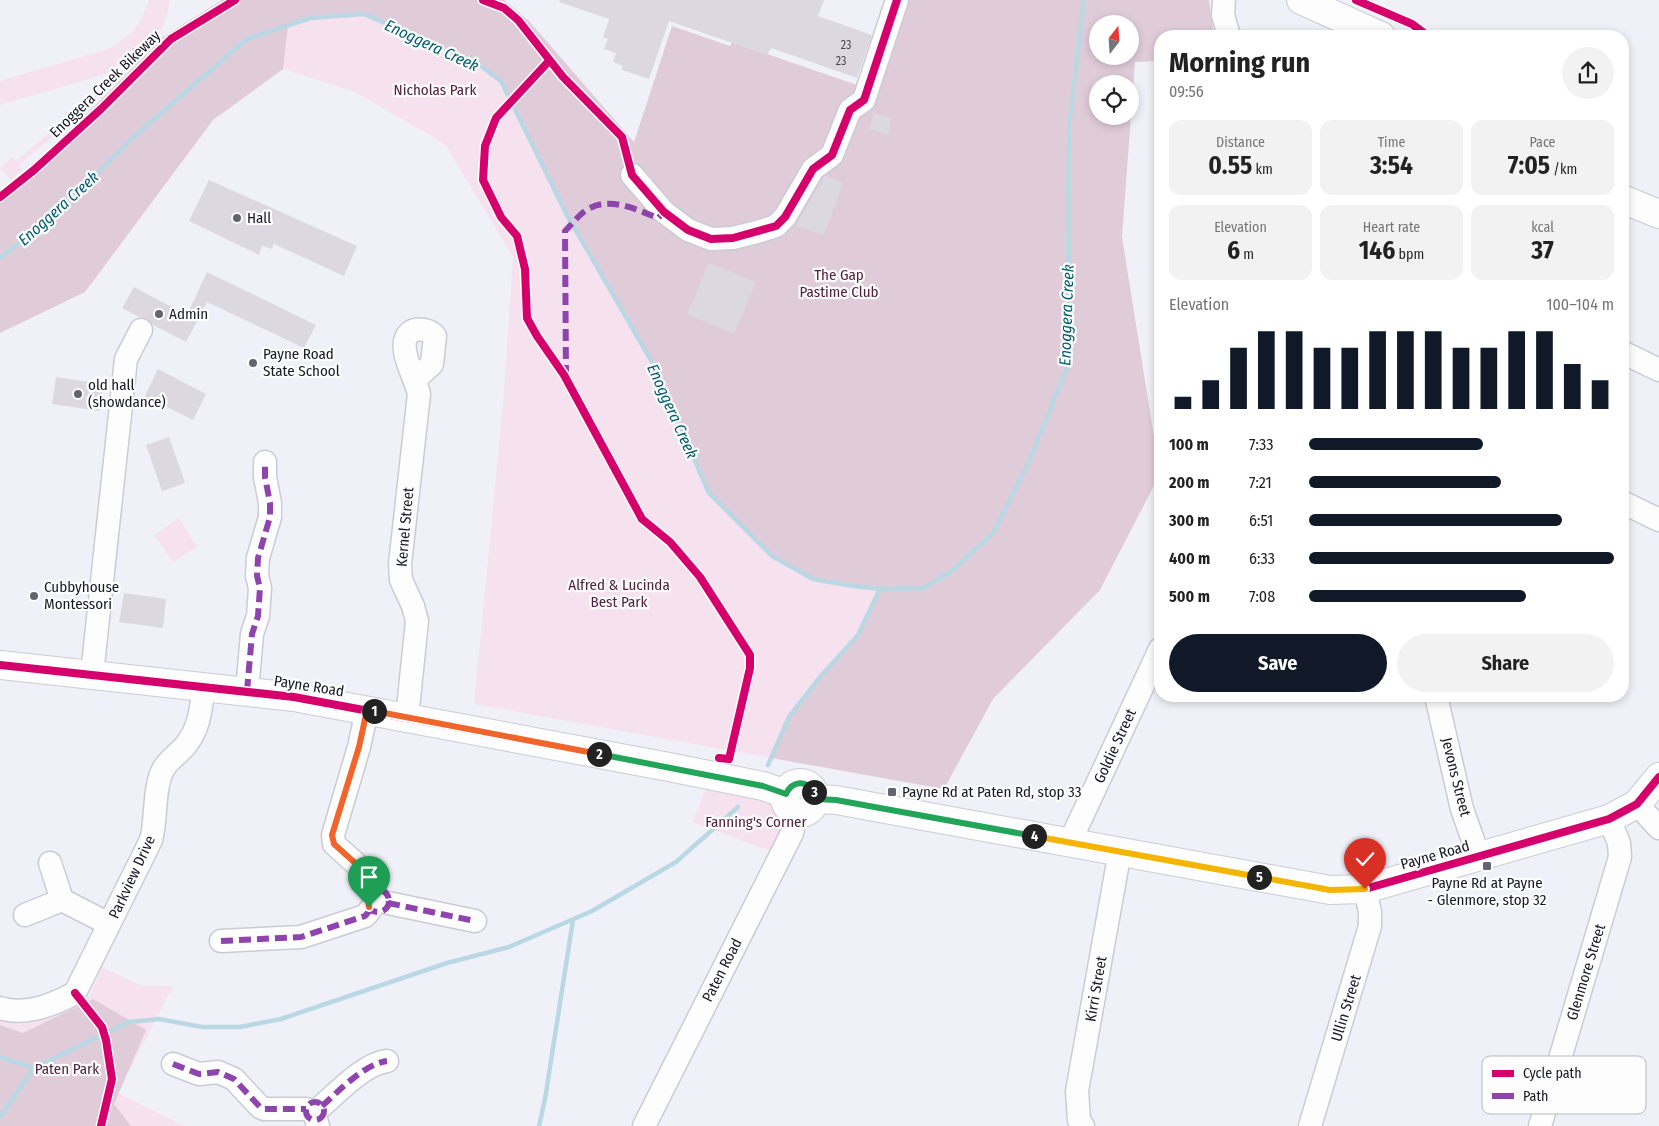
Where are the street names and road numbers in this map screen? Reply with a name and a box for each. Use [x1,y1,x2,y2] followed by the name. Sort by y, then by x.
[46,26,164,141] street label: Enoggera Creek Bikeway
[393,486,417,568] street label: Kernel Street
[273,672,345,700] street label: Payne Road
[1090,706,1140,786] street label: Goldie Street
[1438,736,1475,818] street label: Jevons Street
[105,833,159,921] street label: Parkview Drive
[1398,837,1472,873] street label: Payne Road
[1563,922,1609,1022] street label: Glenmore Street
[698,935,746,1005] street label: Paten Road
[1081,955,1111,1023] street label: Kirri Street
[1327,972,1365,1044] street label: Ullin Street

